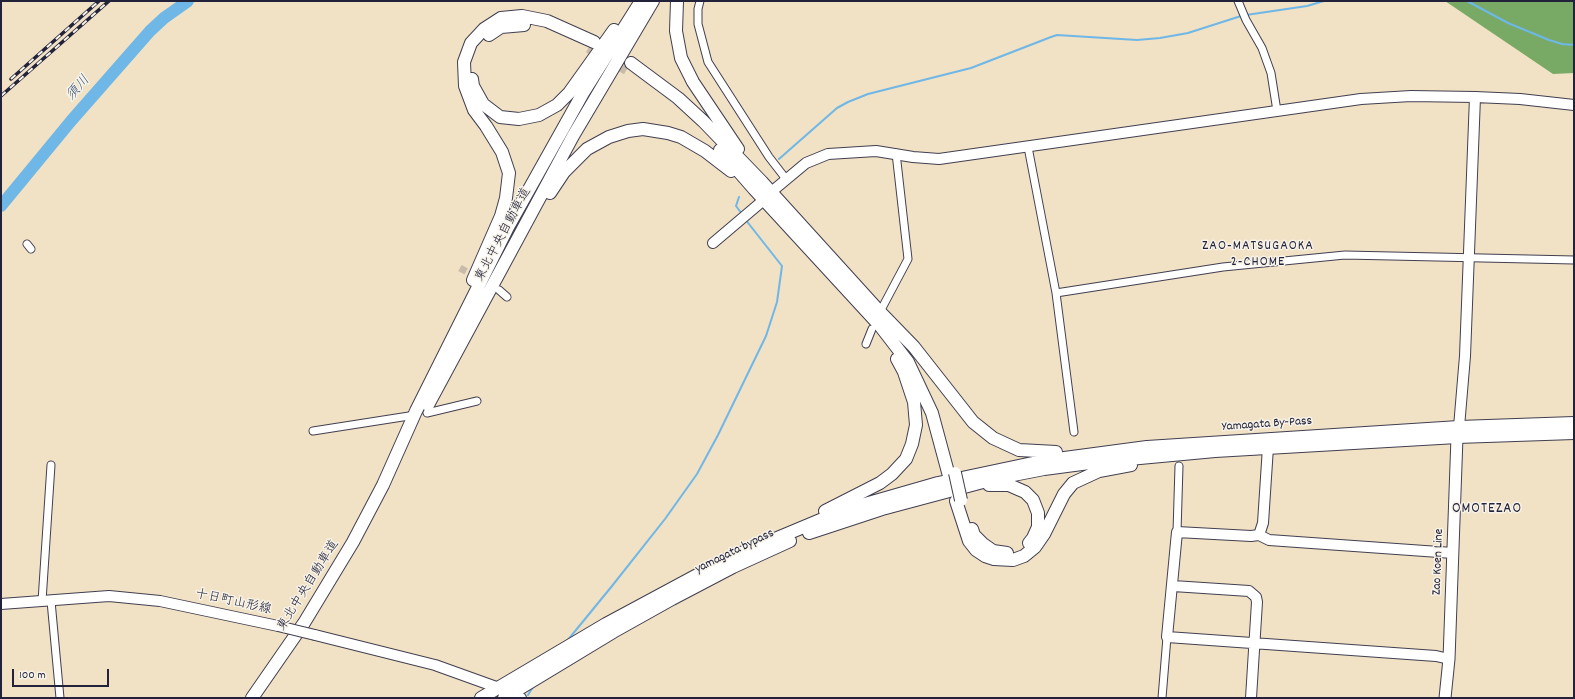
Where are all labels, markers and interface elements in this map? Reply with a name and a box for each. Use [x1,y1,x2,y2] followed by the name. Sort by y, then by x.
[63,73,95,105] water label: 須川
[473,185,535,285] street label: 東北中央自動車道
[1202,239,1314,272] district label: ZAO-MATSUGAOKA 2-CHOME
[1221,414,1313,436] street label: Yamagata By-Pass
[1452,501,1522,519] district label: OMOTEZAO
[693,526,777,578] street label: yamagata bypass
[1430,528,1448,596] street label: Zao Koen Line
[275,538,343,634] street label: 東北中央自動車道
[193,587,273,619] street label: 十日町山形線
[14,661,111,687] scale bar
[19,667,46,684] text: 100 m

